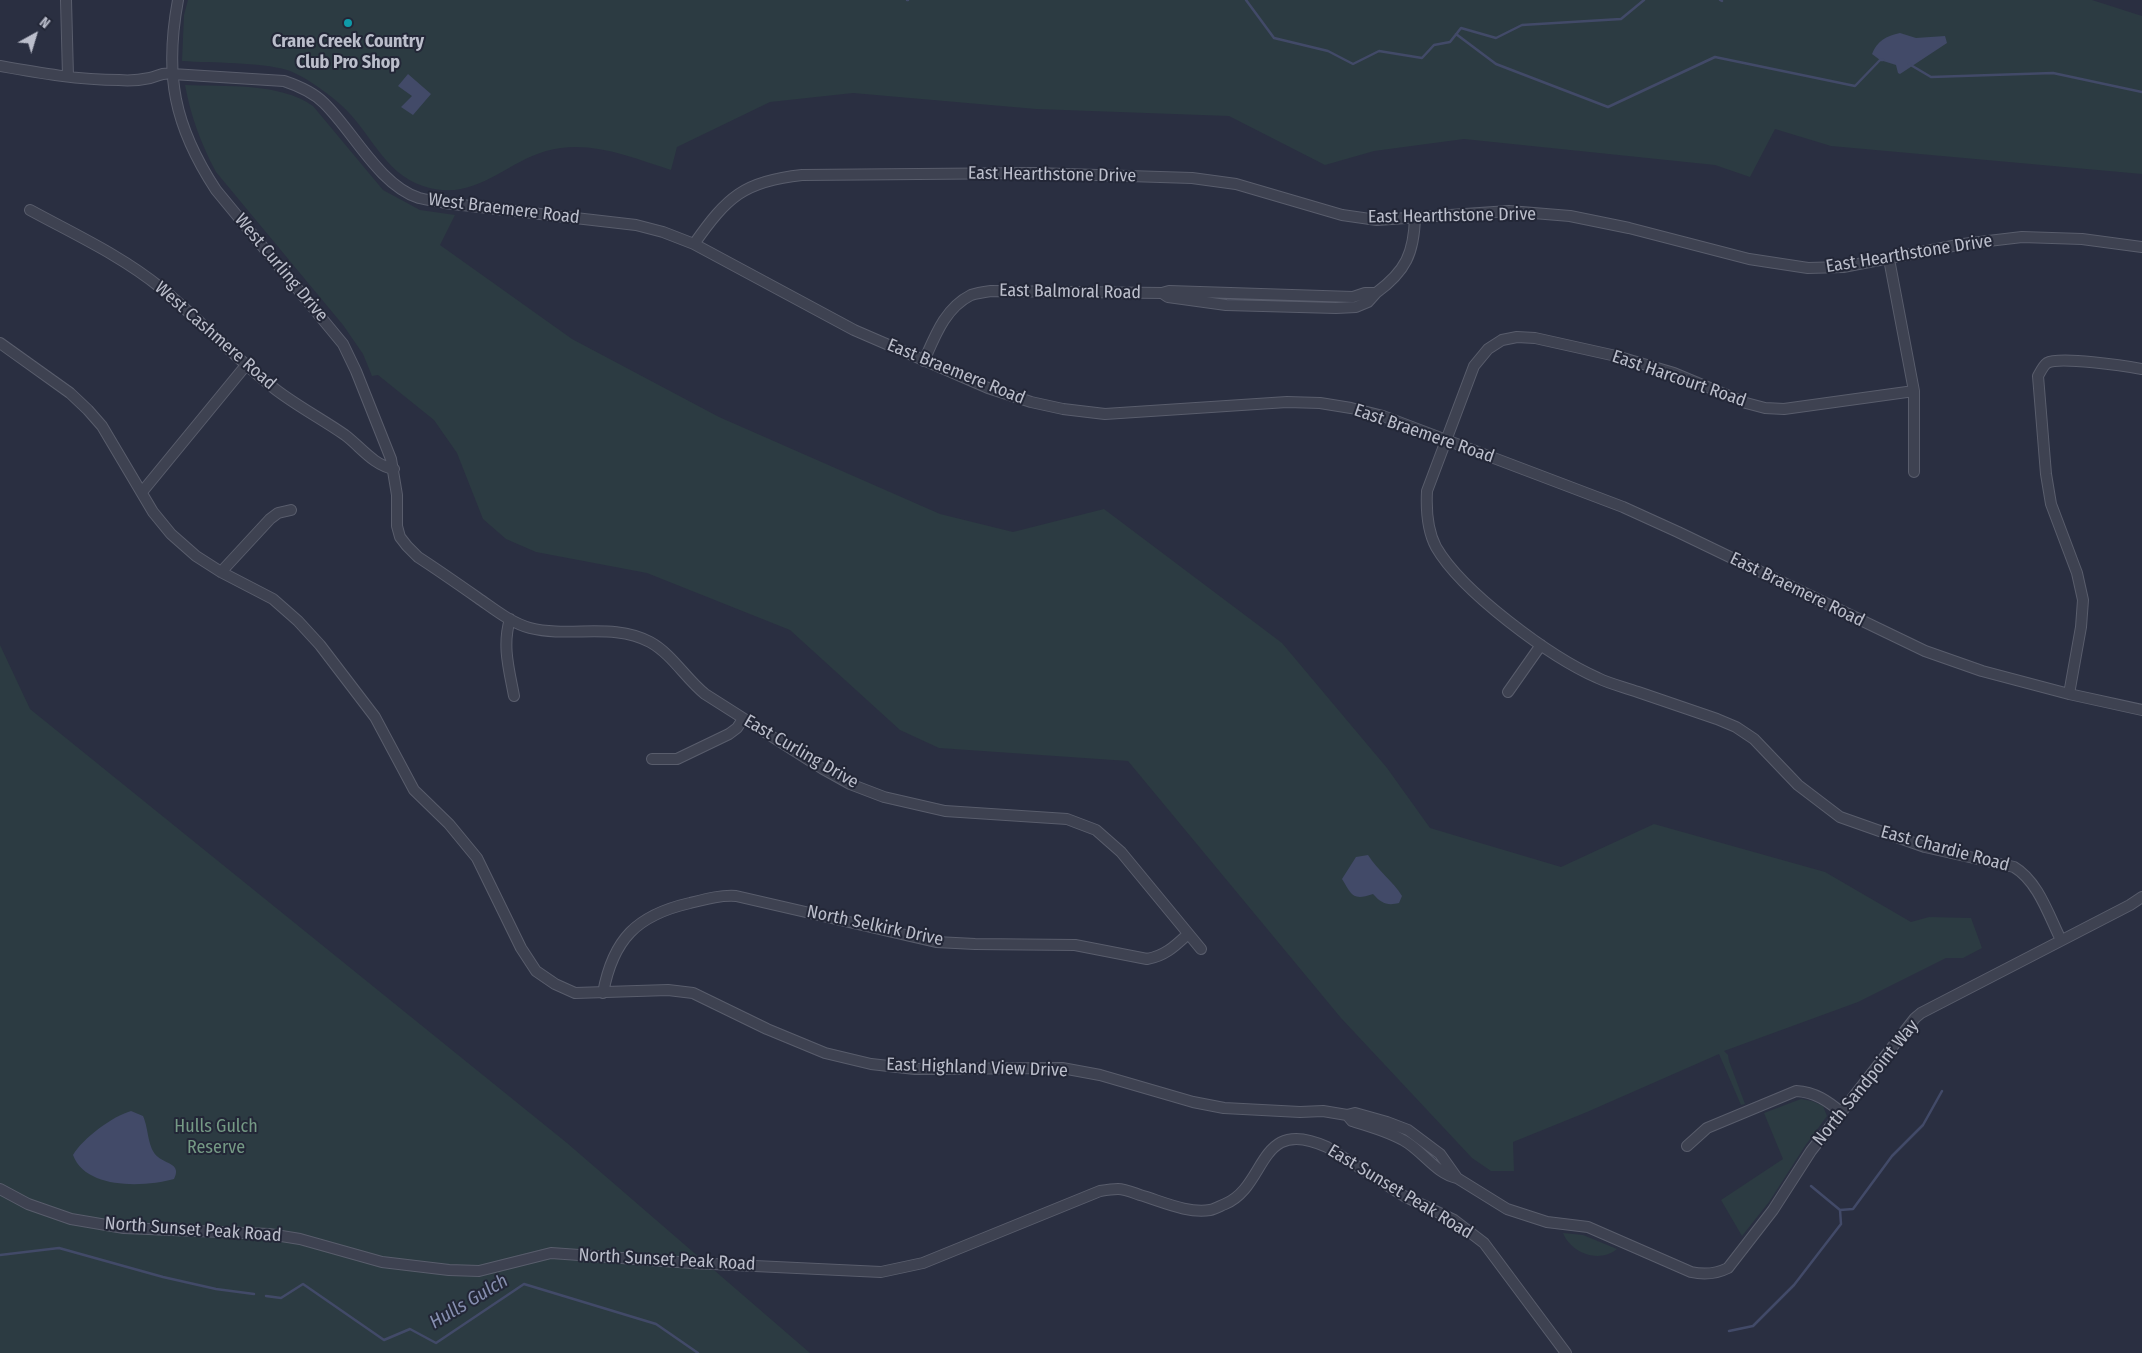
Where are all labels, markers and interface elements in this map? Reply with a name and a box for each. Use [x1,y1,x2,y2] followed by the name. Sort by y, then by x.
[10,10,60,60] north arrow
[36,14,53,32] text: N
[342,17,354,29] marker: Crane Creek Country Club Pro Shop
[272,31,424,74] place label: Crane Creek Country Club Pro Shop
[968,163,1136,187] street label: East Hearthstone Drive
[427,189,581,229] street label: West Braemere Road
[1368,204,1536,228] street label: East Hearthstone Drive
[230,210,332,326] street label: West Curling Drive
[1824,230,1994,278] street label: East Hearthstone Drive
[150,277,280,395] street label: West Cashmere Road
[999,280,1141,304] street label: East Balmoral Road
[884,334,1028,410] street label: East Braemere Road
[1609,346,1749,412] street label: East Harcourt Road
[1351,400,1497,468] street label: East Braemere Road
[1726,548,1868,632] street label: East Braemere Road
[740,710,862,794] street label: East Curling Drive
[1878,821,2012,877] street label: East Chardie Road
[805,901,945,951] street label: North Selkirk Drive
[1809,1016,1923,1150] street label: North Sandpoint Way
[886,1054,1068,1082] street label: East Highland View Drive
[174,1116,258,1158] park label: Hulls Gulch Reserve
[1323,1140,1477,1244] street label: East Sunset Peak Road
[104,1213,282,1247] street label: North Sunset Peak Road
[578,1245,756,1275] street label: North Sunset Peak Road
[426,1270,512,1334] water label: Hulls Gulch

